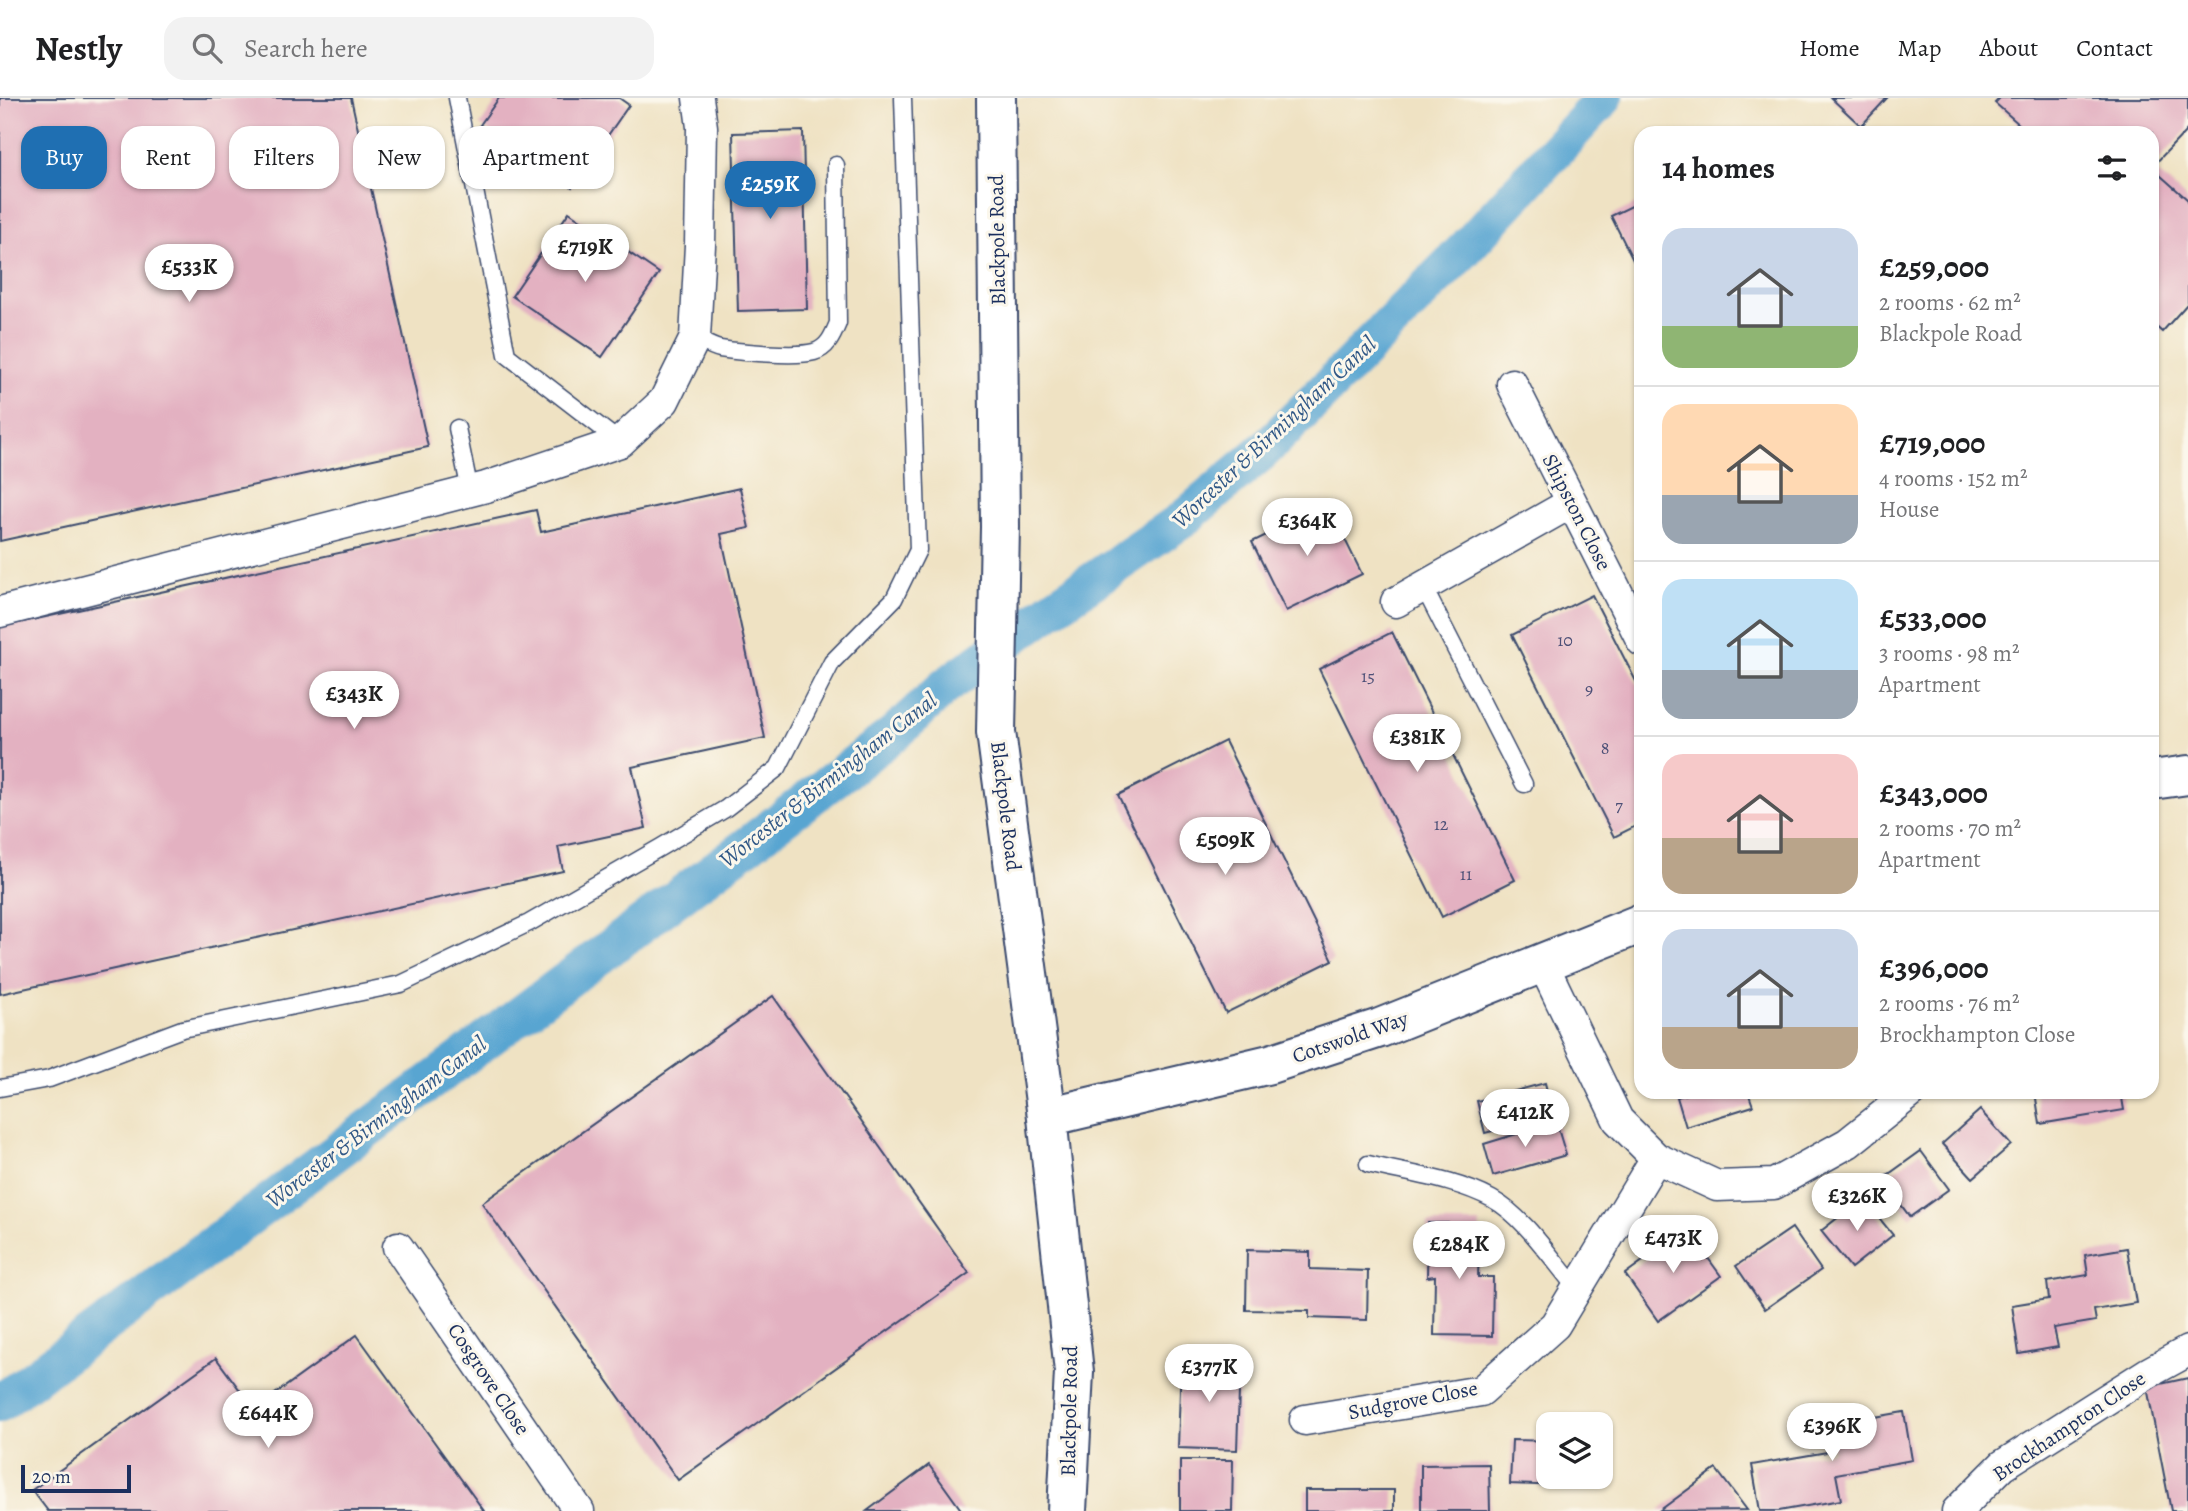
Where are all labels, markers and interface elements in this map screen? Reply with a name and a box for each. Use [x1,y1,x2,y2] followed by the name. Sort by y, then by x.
[164,17,654,80] search box
[35,26,122,71] text: Nestly
[188,29,226,67] icon: search
[244,31,368,66] text: Search here
[1799,32,1860,64] text: Home
[1898,32,1942,64] text: Map
[1980,32,2038,64] text: About
[2076,32,2153,64] text: Contact
[21,126,107,189] chip: Buy
[121,126,215,189] chip: Rent
[229,126,339,189] chip: Filters
[353,126,445,189] chip: New
[459,126,614,189] chip: Apartment
[1662,148,1775,188] text: 14 homes
[2093,149,2131,187] icon: filters
[721,162,819,221] pin: £259K
[741,168,799,199] text: £259K
[982,174,1012,306] street label: Blackpole Road
[536,225,634,284] pin: £719K
[557,231,613,262] text: £719K
[140,244,238,304] pin: £533K
[1879,247,1989,287] text: £259,000
[161,251,217,282] text: £533K
[1718,256,1802,340] icon: home
[1879,287,2021,318] text: 2 rooms · 62 m²
[1879,318,2022,349] text: Blackpole Road
[1165,329,1383,535] water label: Worcester & Birmingham Canal
[1879,423,1985,463] text: £719,000
[1718,432,1802,516] icon: home
[1536,449,1618,575] street label: Shipston Close
[1879,463,2027,494] text: 4 rooms · 152 m²
[1879,494,1939,525] text: House
[1258,498,1356,558] pin: £364K
[1278,505,1336,536] text: £364K
[1879,598,1987,638] text: £533,000
[1718,607,1802,691] icon: home
[1557,628,1573,652] house number: 10
[1879,638,2020,669] text: 3 rooms · 98 m²
[1361,664,1375,688] house number: 15
[1879,669,1981,700] text: Apartment
[305,672,403,731] pin: £343K
[1585,677,1593,701] house number: 9
[325,678,383,709] text: £343K
[713,685,944,875] water label: Worcester & Birmingham Canal
[1368,714,1466,774] pin: £381K
[1389,721,1445,752] text: £381K
[1601,736,1609,760] house number: 8
[984,739,1028,873] street label: Blackpole Road
[1879,773,1988,813] text: £343,000
[1718,782,1802,866] icon: home
[1615,793,1623,817] house number: 7
[1434,812,1449,836] house number: 12
[1879,813,2021,844] text: 2 rooms · 70 m²
[1176,818,1274,877] pin: £509K
[1195,824,1255,855] text: £509K
[1879,844,1981,875] text: Apartment
[1460,862,1472,886] house number: 11
[1879,948,1989,988] text: £396,000
[1718,957,1802,1041] icon: home
[1879,988,2020,1019] text: 2 rooms · 76 m²
[1288,1004,1412,1070] street label: Cotswold Way
[1879,1019,2075,1050] text: Brockhampton Close
[259,1029,493,1215] water label: Worcester & Birmingham Canal
[1476,1090,1574,1149] pin: £412K
[1496,1096,1554,1127] text: £412K
[1808,1174,1906,1233] pin: £326K
[1828,1180,1886,1211] text: £326K
[1624,1216,1722,1275] pin: £473K
[1410,1222,1508,1281] pin: £284K
[1644,1222,1702,1253] text: £473K
[1429,1228,1489,1259] text: £284K
[441,1318,537,1440] street label: Cosgrove Close
[1160,1344,1258,1404] pin: £377K
[1054,1345,1084,1477] street label: Blackpole Road
[1181,1351,1237,1382] text: £377K
[1987,1364,2151,1488] street label: Brockhampton Close
[1346,1374,1480,1426] street label: Sudgrove Close
[219,1390,317,1450] pin: £644K
[238,1397,298,1428] text: £644K
[1783,1404,1881,1463] pin: £396K
[1803,1410,1861,1441] text: £396K
[1536,1412,1613,1489] map controls
[1536,1412,1613,1489] button: layers
[21,1462,131,1494] scale bar
[32,1464,71,1490] text: 20 m

